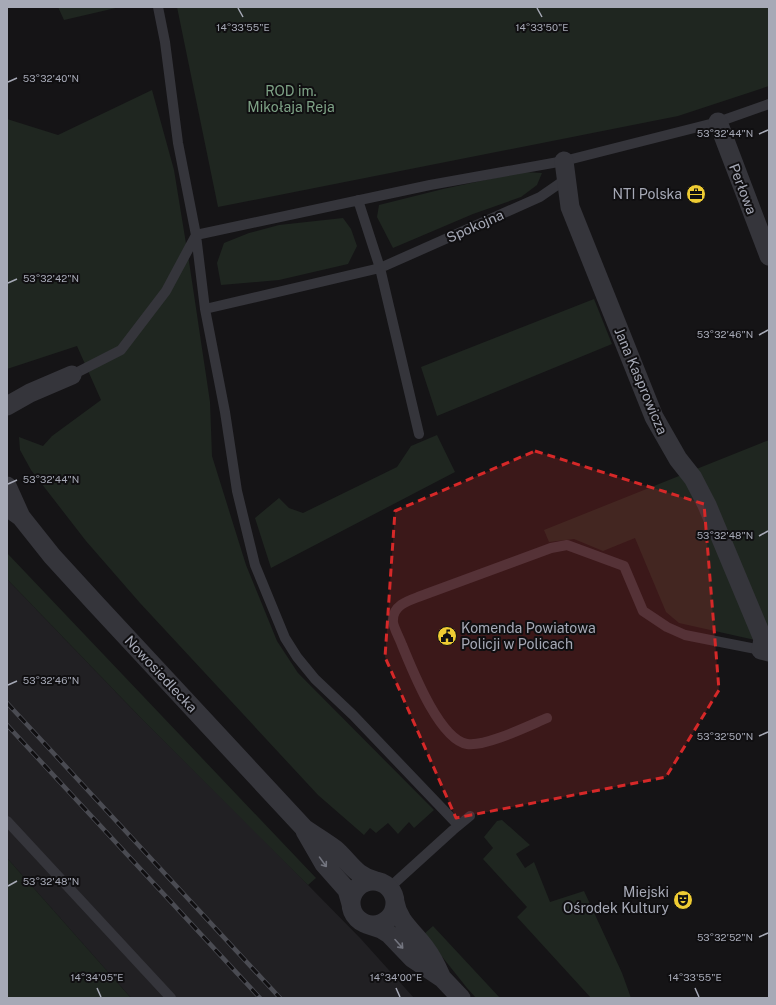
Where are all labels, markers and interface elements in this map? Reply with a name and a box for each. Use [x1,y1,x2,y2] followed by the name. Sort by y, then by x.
[216,21,270,33] text: 14°33'55"E
[516,21,569,33] text: 14°33'50"E
[23,72,79,84] text: 53°32'40"N
[247,83,335,115] park label: ROD im. Mikołaja Reja
[697,127,753,139] text: 53°32'44"N
[726,161,760,217] street label: Perłowa
[685,183,707,205] office icon: NTI Polska
[613,186,682,202] place label: NTI Polska
[444,206,506,246] street label: Spokojna
[23,272,79,284] text: 53°32'42"N
[611,325,671,437] street label: Jana Kasprowicza
[697,328,753,340] text: 53°32'46"N
[23,473,79,485] text: 53°32'44"N
[697,529,753,541] text: 53°32'48"N
[461,620,596,652] place label: Komenda Powiatowa Policji w Policach
[436,625,458,647] public building icon: Komenda Powiatowa Policji w Policach
[122,632,200,716] street label: Nowosiedlecka
[23,674,79,686] text: 53°32'46"N
[697,730,753,742] text: 53°32'50"N
[319,856,328,867] one-way arrow
[23,875,79,887] text: 53°32'48"N
[563,884,670,916] place label: Miejski Ośrodek Kultury
[672,889,694,911] theatre icon: Miejski Ośrodek Kultury
[697,931,753,943] text: 53°32'52"N
[394,939,404,949] one-way arrow
[70,971,124,983] text: 14°34'05"E
[370,971,422,983] text: 14°34'00"E
[668,971,722,983] text: 14°33'55"E

